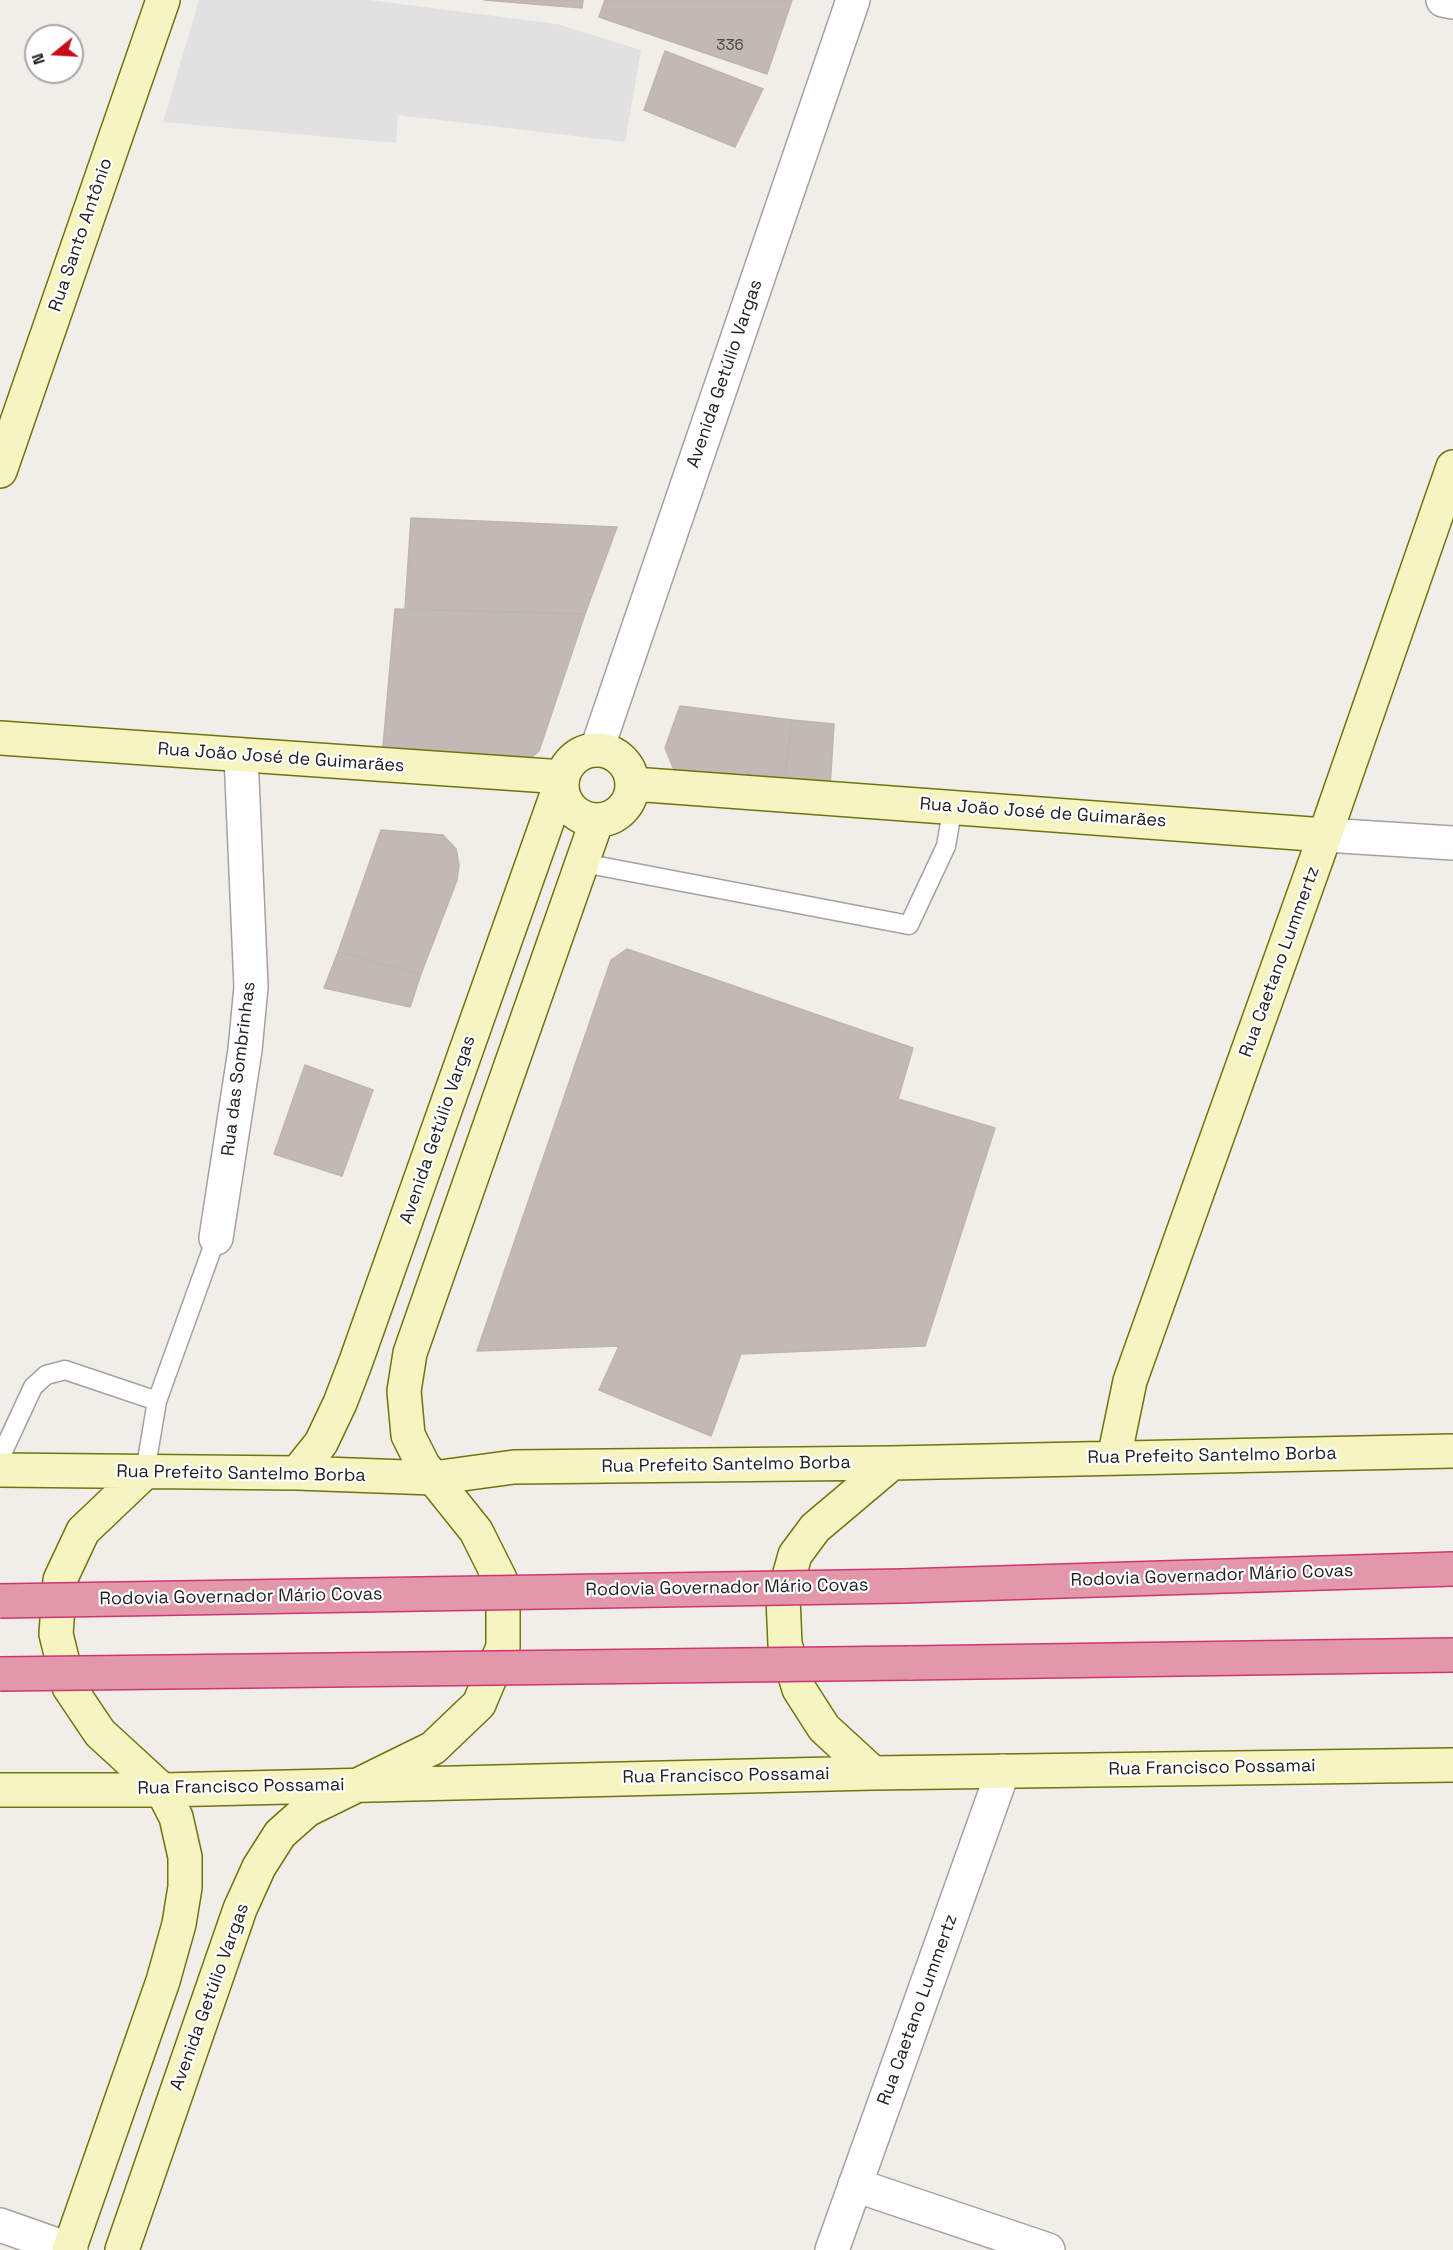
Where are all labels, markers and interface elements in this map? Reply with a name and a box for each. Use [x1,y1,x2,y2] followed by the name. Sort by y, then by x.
[24,24,84,84] north arrow
[716,37,744,55] house number: 336
[27,51,50,67] text: N
[45,155,117,315] street label: Rua Santo Antônio
[683,277,767,471] street label: Avenida Getúlio Vargas
[157,739,405,777] street label: Rua João José de Guimarães
[919,794,1167,832] street label: Rua João José de Guimarães
[1235,864,1325,1060] street label: Rua Caetano Lummertz
[218,981,260,1157] street label: Rua das Sombrinhas
[396,1033,480,1227] street label: Avenida Getúlio Vargas
[1087,1443,1337,1469] street label: Rua Prefeito Santelmo Borba
[601,1452,851,1478] street label: Rua Prefeito Santelmo Borba
[116,1461,366,1487] street label: Rua Prefeito Santelmo Borba
[1070,1560,1354,1592] street label: Rodovia Governador Mário Covas
[585,1575,869,1601] street label: Rodovia Governador Mário Covas
[99,1584,383,1610] street label: Rodovia Governador Mário Covas
[1108,1755,1316,1781] street label: Rua Francisco Possamai
[622,1763,830,1789] street label: Rua Francisco Possamai
[137,1774,345,1800] street label: Rua Francisco Possamai
[166,1900,254,2094] street label: Avenida Getúlio Vargas
[873,1912,963,2108] street label: Rua Caetano Lummertz

